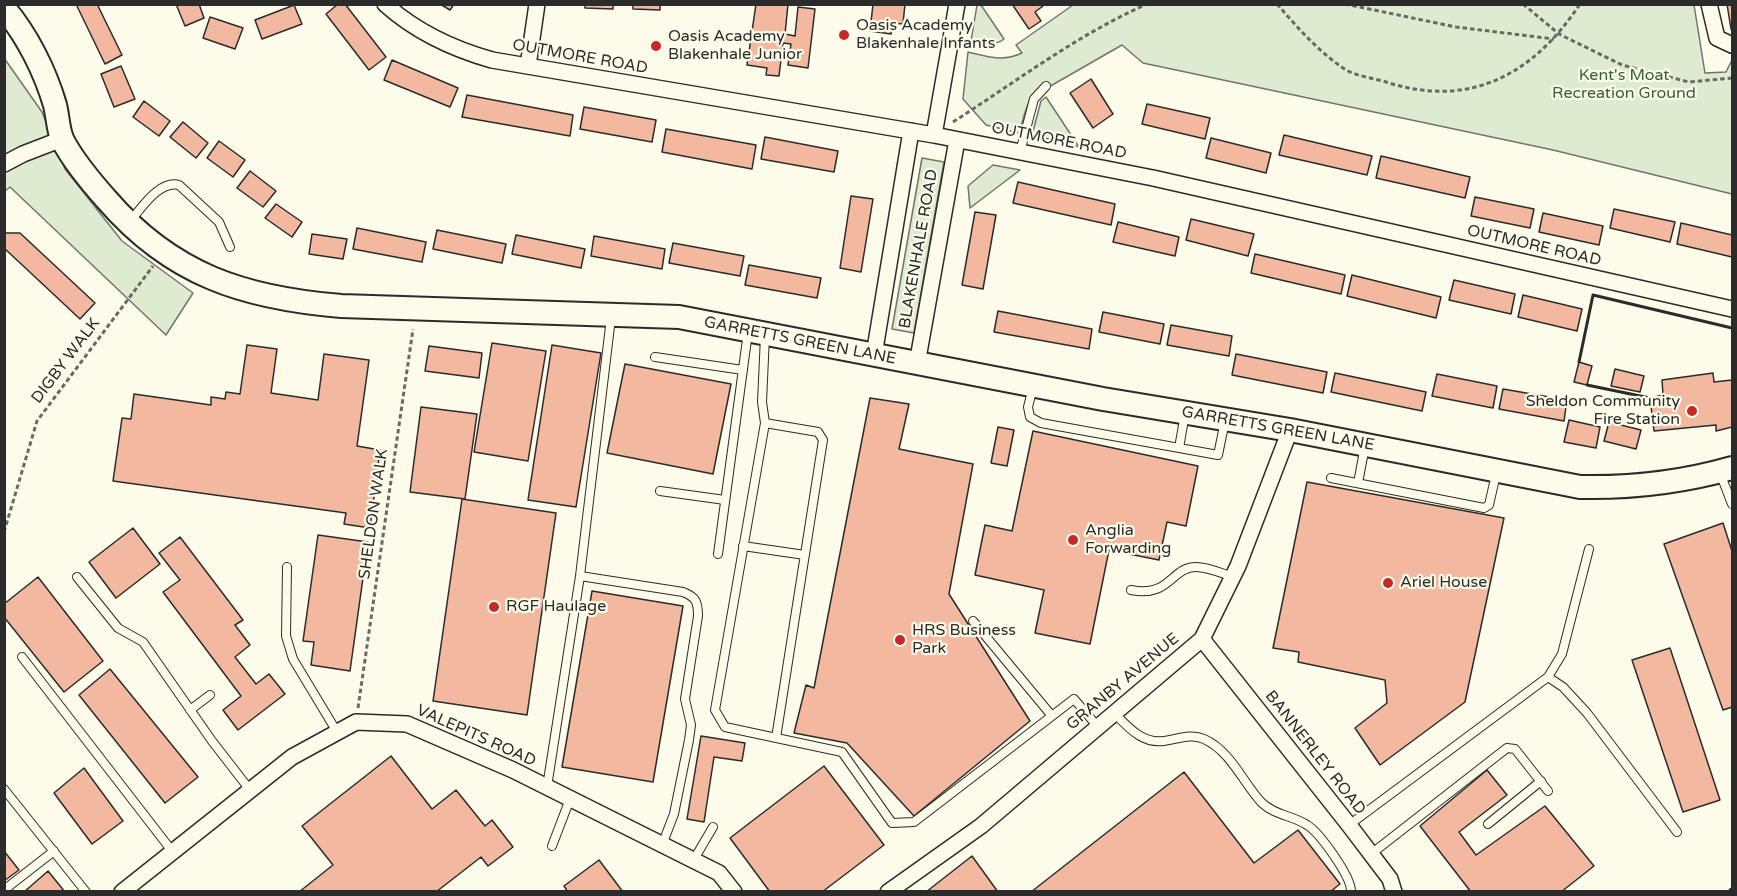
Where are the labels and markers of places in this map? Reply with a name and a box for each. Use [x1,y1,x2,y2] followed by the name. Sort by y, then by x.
[856,16,995,54] place label: Oasis Academy Blakenhale Infants
[668,27,802,65] place label: Oasis Academy Blakenhale Junior
[837,28,851,42] marker: Oasis Academy Blakenhale Infants
[649,39,663,53] marker: Oasis Academy Blakenhale Junior
[1526,392,1680,430] place label: Sheldon Community Fire Station
[1685,404,1699,418] marker: Sheldon Community Fire Station
[1085,521,1171,559] place label: Anglia Forwarding
[1066,533,1080,547] marker: Anglia Forwarding
[1400,573,1487,593] place label: Ariel House
[1381,576,1395,590] marker: Ariel House
[506,597,606,617] place label: RGF Haulage
[487,600,501,614] marker: RGF Haulage
[912,621,1016,659] place label: HRS Business Park
[893,633,907,647] marker: HRS Business Park

